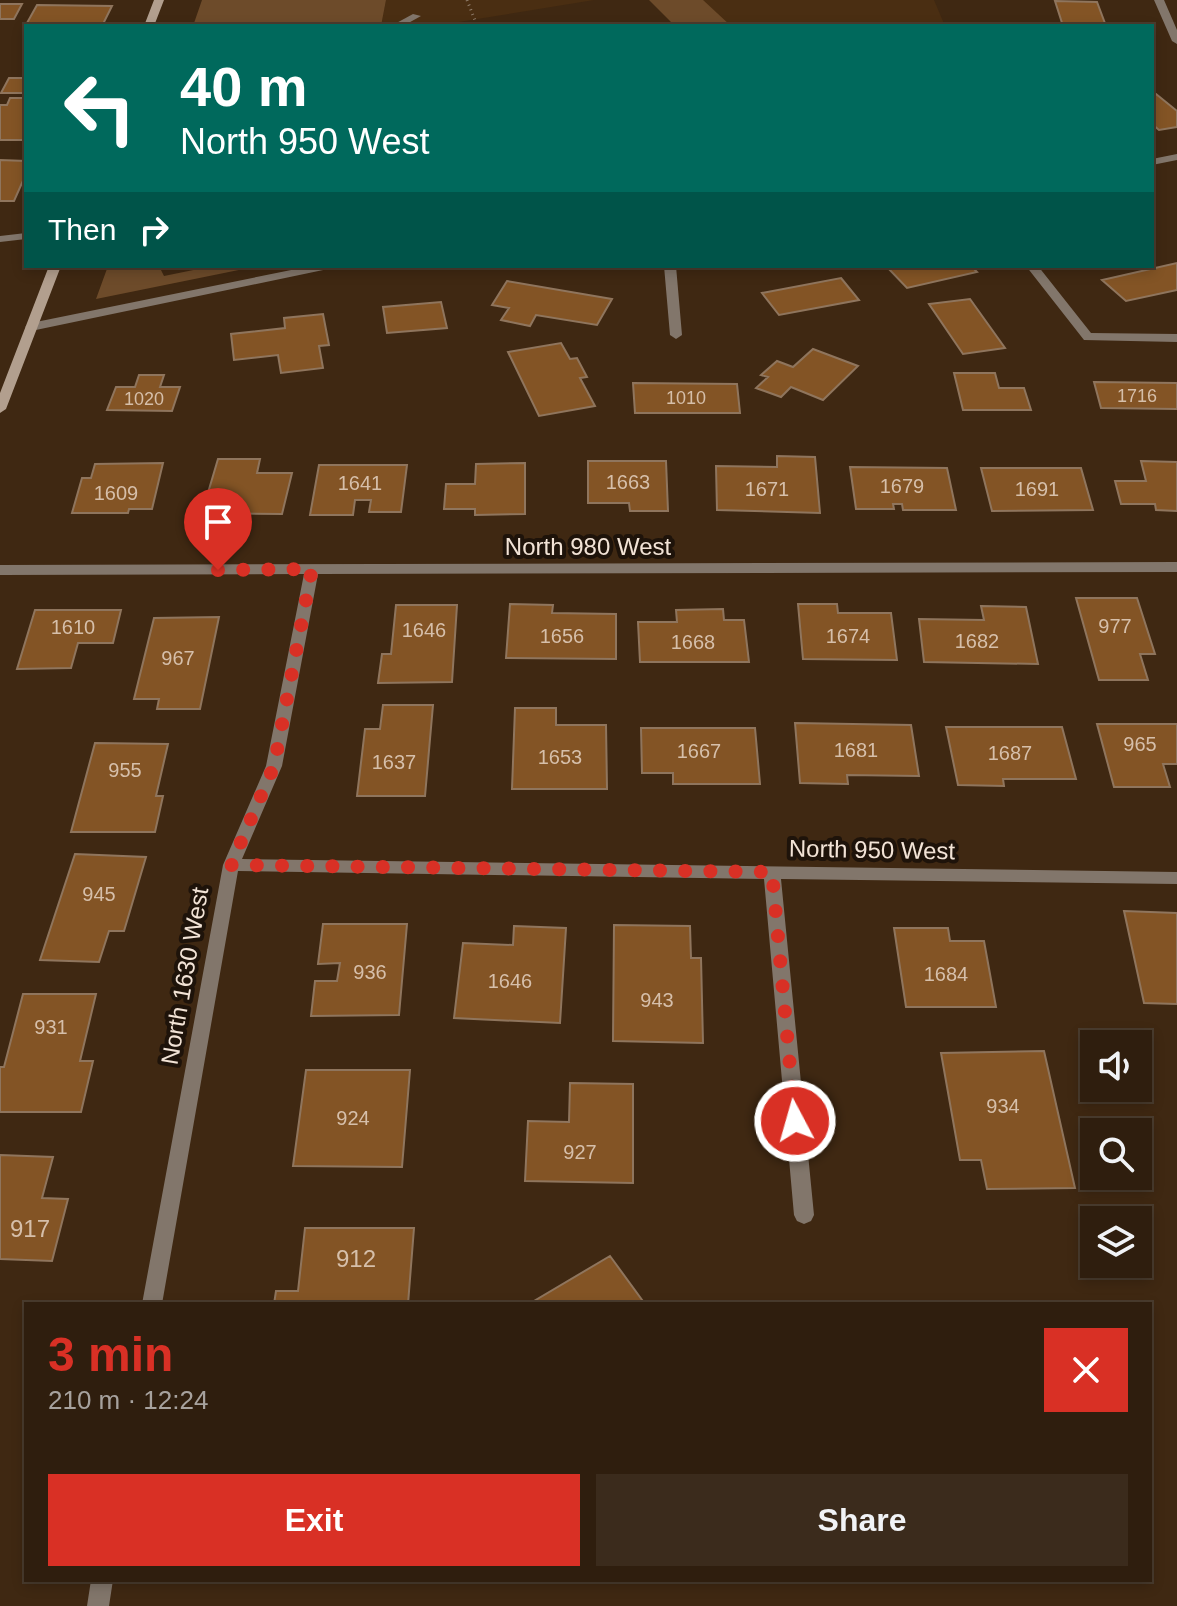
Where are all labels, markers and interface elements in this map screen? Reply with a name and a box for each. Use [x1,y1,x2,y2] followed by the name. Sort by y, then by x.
[180,55,308,118] text: 40 m
[48,56,152,160] icon: left
[180,121,429,162] text: North 950 West
[132,208,176,252] icon: right
[48,213,116,246] text: Then
[1117,386,1157,406] house number: 1716
[666,388,706,408] house number: 1010
[124,389,164,409] house number: 1020
[606,471,650,493] house number: 1663
[338,472,382,494] house number: 1641
[880,475,924,497] house number: 1679
[745,478,789,500] house number: 1671
[1015,478,1059,500] house number: 1691
[94,482,138,504] house number: 1609
[184,488,252,570] pin
[196,500,240,544] icon: arrive
[505,533,671,560] street label: North 980 West
[1098,615,1132,637] house number: 977
[51,616,95,638] house number: 1610
[402,619,446,641] house number: 1646
[540,625,584,647] house number: 1656
[826,625,870,647] house number: 1674
[955,630,999,652] house number: 1682
[671,631,715,653] house number: 1668
[161,647,195,669] house number: 967
[1123,733,1157,755] house number: 965
[834,739,878,761] house number: 1681
[677,740,721,762] house number: 1667
[988,742,1032,764] house number: 1687
[538,746,582,768] house number: 1653
[372,751,416,773] house number: 1637
[108,759,142,781] house number: 955
[789,835,956,864] street label: North 950 West
[82,883,116,905] house number: 945
[156,885,213,1067] street label: North 1630 West
[353,961,387,983] house number: 936
[924,963,968,985] house number: 1684
[488,970,532,992] house number: 1646
[640,989,674,1011] house number: 943
[34,1016,68,1038] house number: 931
[1080,1030,1152,1278] map controls
[1080,1030,1152,1102] button: sound
[753,1079,837,1163] position arrow
[986,1095,1020,1117] house number: 934
[336,1107,370,1129] house number: 924
[1080,1118,1152,1190] button: search
[563,1141,597,1163] house number: 927
[1080,1206,1152,1278] button: layers
[10,1215,50,1242] house number: 917
[336,1245,376,1272] house number: 912
[48,1328,173,1381] text: 3 min
[1044,1328,1128,1412] button: close
[48,1385,208,1415] text: 210 m · 12:24
[48,1474,580,1566] button: Exit
[596,1474,1128,1566] button: Share

